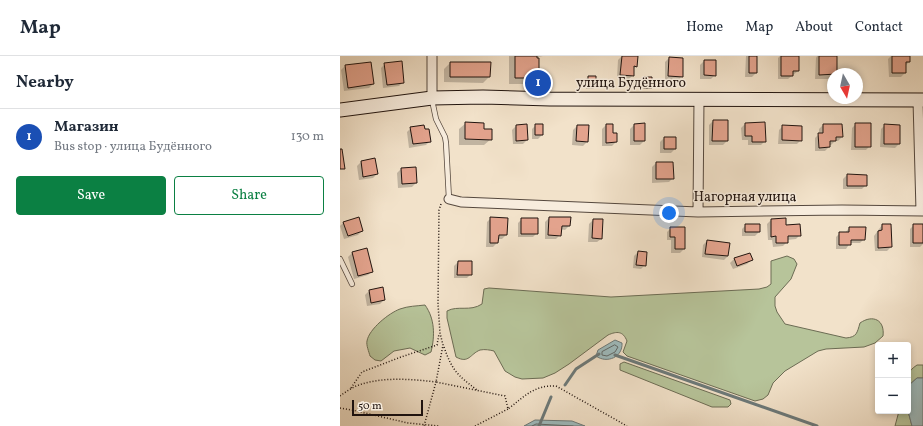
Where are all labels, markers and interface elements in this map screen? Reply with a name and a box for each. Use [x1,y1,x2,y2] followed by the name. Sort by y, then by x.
[20,15,61,41] text: Map
[686,18,723,37] text: Home
[745,18,773,37] text: Map
[795,18,833,37] text: About
[855,18,903,37] text: Contact
[525,68,551,98] pin: 1
[827,68,863,104] north arrow
[16,71,74,94] text: Nearby
[576,74,686,93] street label: улица Будённого
[54,117,119,138] text: Магазин
[26,128,32,146] text: 1
[291,128,324,146] text: 130 m
[54,138,212,156] text: Bus stop · улица Будённого
[16,176,166,215] button: Save
[174,176,324,215] button: Share
[693,188,797,207] street label: Нагорная улица
[659,203,679,223] your location
[875,342,911,414] map controls
[875,342,911,378] button: +
[875,378,911,414] button: −
[352,398,423,417] scale bar
[358,399,382,414] text: 50 m

